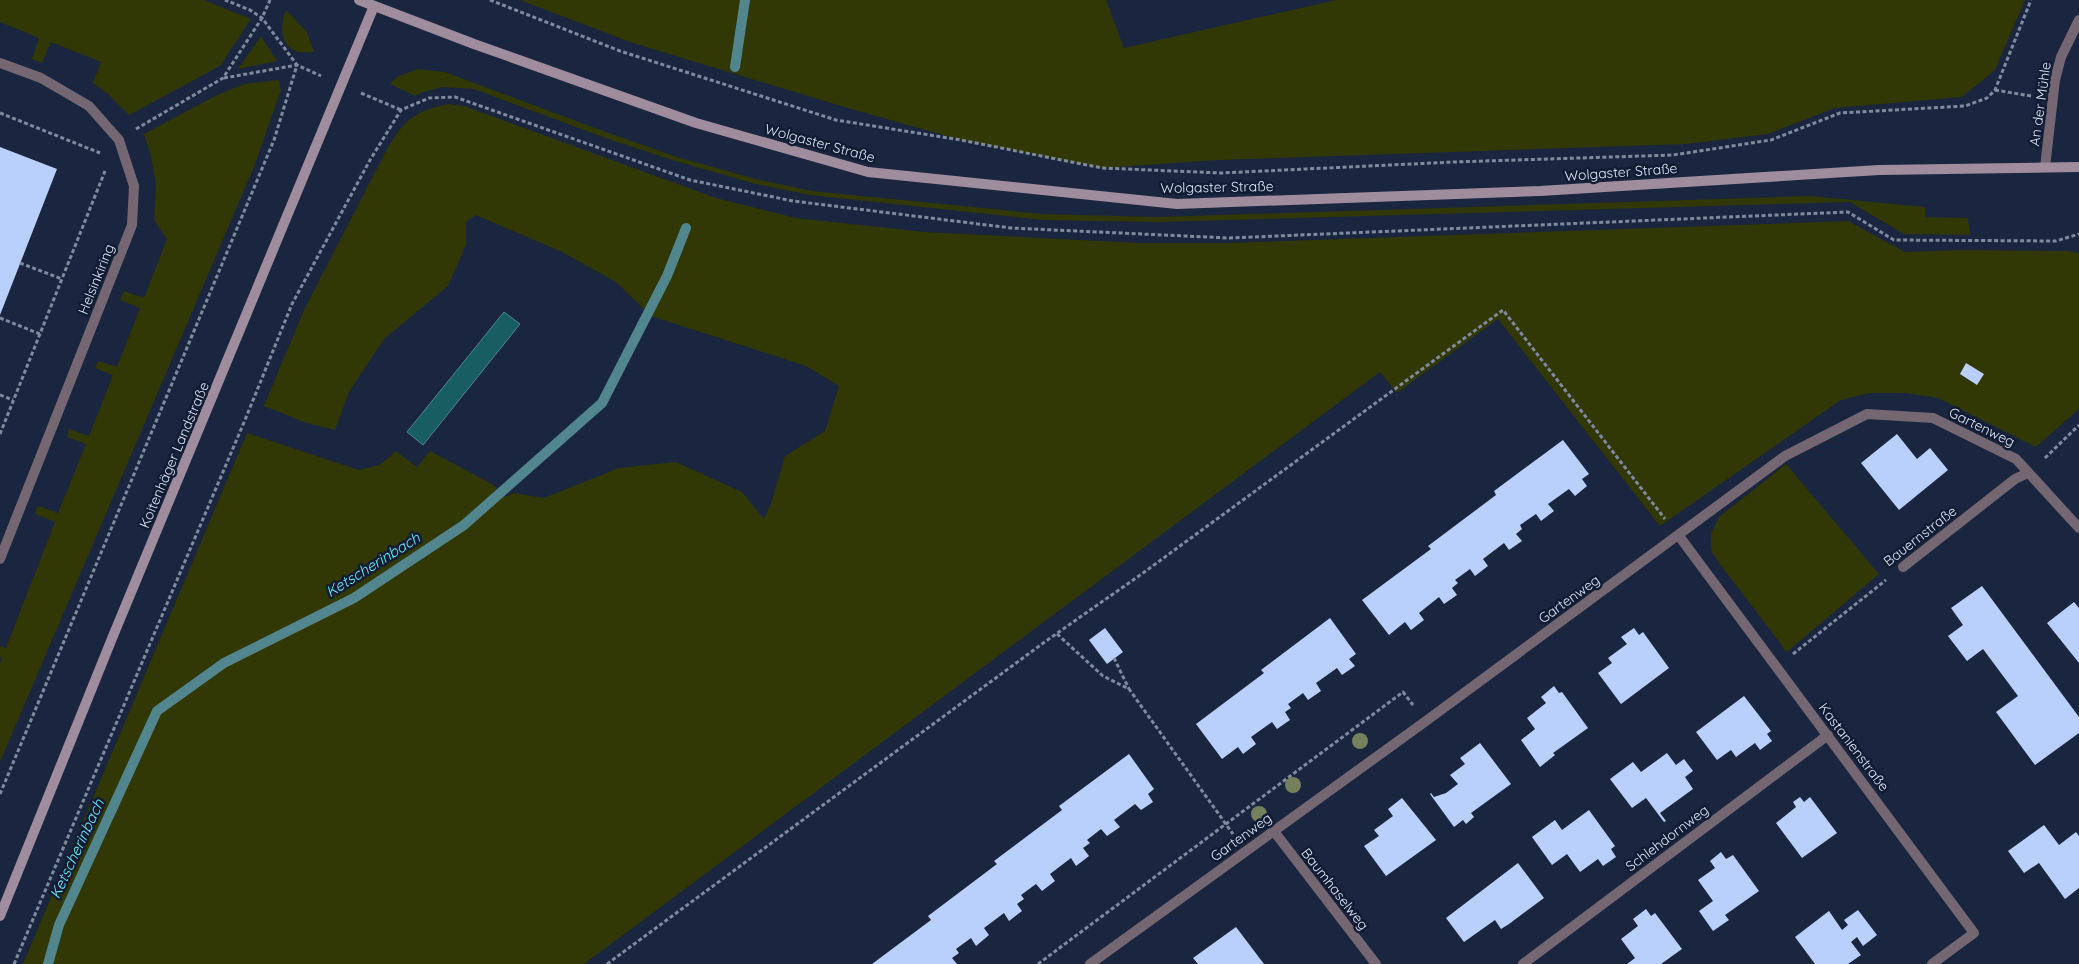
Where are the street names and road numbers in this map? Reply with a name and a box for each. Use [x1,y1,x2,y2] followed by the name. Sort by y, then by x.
[2025,61,2055,147] street label: An der Mühle
[763,120,877,166] street label: Wolgaster Straße
[1564,159,1678,185] street label: Wolgaster Straße
[1160,177,1274,197] street label: Wolgaster Straße
[74,241,118,317] street label: Helsinkiring
[135,379,213,531] street label: Koitenhäger Landstraße
[1946,403,2018,451] street label: Gartenweg
[1880,502,1960,570] street label: Bauernstraße
[1535,571,1603,627] street label: Gartenweg
[1815,699,1893,795] street label: Kastanienstraße
[1622,801,1712,875] street label: Schlehdornweg
[1207,809,1275,865] street label: Gartenweg
[1297,844,1373,934] street label: Baumhaselweg

